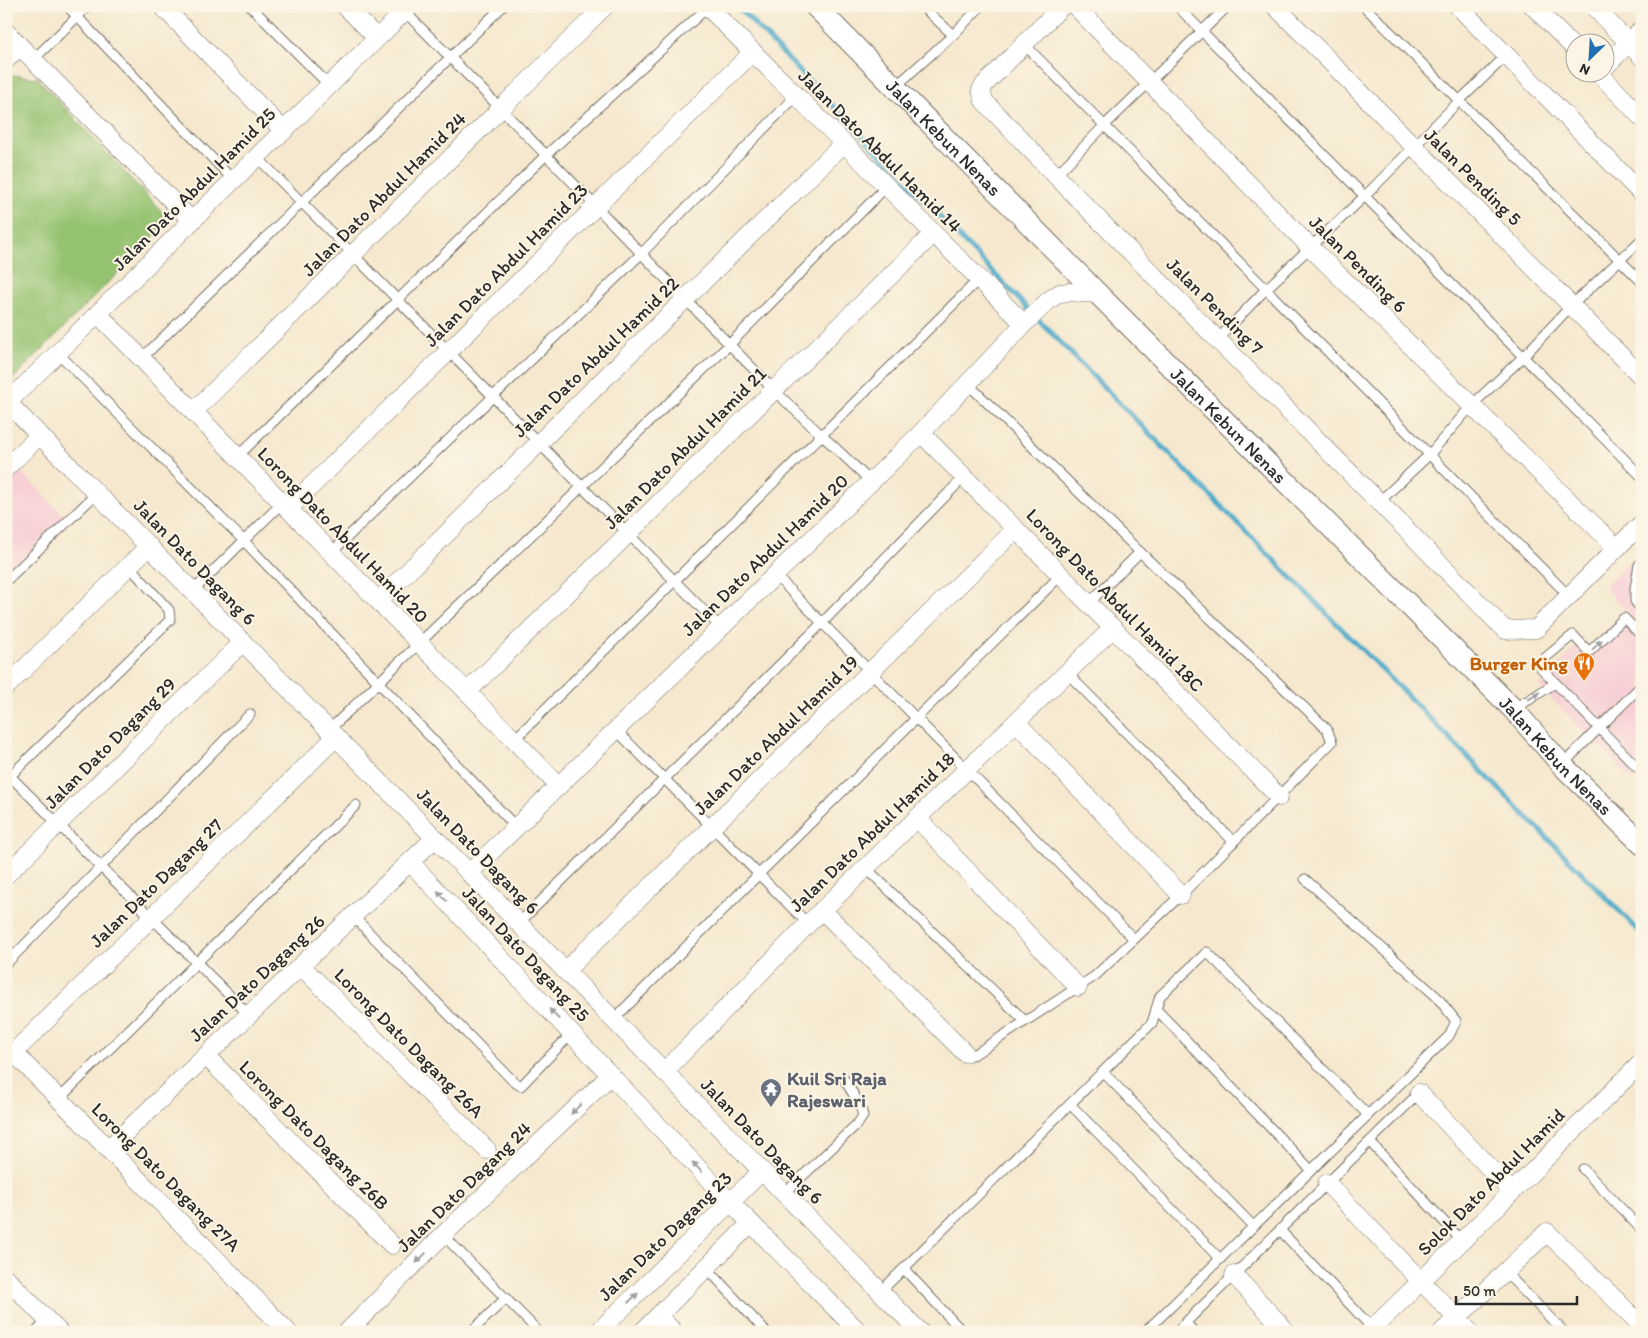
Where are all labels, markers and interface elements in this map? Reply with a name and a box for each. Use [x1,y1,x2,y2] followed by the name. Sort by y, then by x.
[1566,32,1616,82] north arrow
[1577,60,1593,79] text: N
[793,64,967,238] street label: Jalan Dato Abdul Hamid 14
[881,74,1006,201] street label: Jalan Kebun Nenas
[108,103,280,275] street label: Jalan Dato Abdul Hamid 25
[297,107,471,281] street label: Jalan Dato Abdul Hamid 24
[1420,124,1526,230] street label: Jalan Pending 5
[419,178,593,352] street label: Jalan Dato Abdul Hamid 23
[1305,211,1411,317] street label: Jalan Pending 6
[1162,253,1268,359] street label: Jalan Pending 7
[508,272,684,442] street label: Jalan Dato Abdul Hamid 22
[599,362,771,534] street label: Jalan Dato Abdul Hamid 21
[1166,362,1292,488] street label: Jalan Kebun Nenas
[253,442,433,628] street label: Lorong Dato Abdul Hamid 20
[677,469,853,641] street label: Jalan Dato Abdul Hamid 20
[129,494,261,630] street label: Jalan Dato Dagang 6
[1021,504,1209,696] street label: Lorong Dato Abdul Hamid 18C
[1591,639,1603,651] one-way arrow
[689,650,863,820] street label: Jalan Dato Abdul Hamid 19
[1572,651,1596,682] restaurant icon: Burger King
[1470,652,1568,675] place label: Burger King
[39,672,181,814] street label: Jalan Dato Dagang 29
[1495,691,1617,820] street label: Jalan Kebun Nenas
[1527,692,1540,701] one-way arrow
[785,747,959,917] street label: Jalan Dato Abdul Hamid 18
[412,783,544,919] street label: Jalan Dato Dagang 6
[85,814,227,952] street label: Jalan Dato Dagang 27
[457,882,595,1026] street label: Jalan Dato Dagang 25
[436,890,448,902] one-way arrow
[185,909,329,1047] street label: Jalan Dato Dagang 26
[329,963,489,1123] street label: Lorong Dato Dagang 26A
[548,1008,560,1020] one-way arrow
[234,1055,394,1215] street label: Lorong Dato Dagang 26B
[787,1067,887,1112] place label: Kuil Sri Raja Rajeswari
[696,1073,828,1209] street label: Jalan Dato Dagang 6
[759,1077,783,1108] temple icon: Kuil Sri Raja Rajeswari
[87,1098,245,1256] street label: Lorong Dato Dagang 27A
[570,1103,582,1115] one-way arrow
[1413,1104,1569,1260] street label: Solok Dato Abdul Hamid
[392,1117,536,1257] street label: Jalan Dato Dagang 24
[691,1161,703,1173] one-way arrow
[593,1166,737,1306] street label: Jalan Dato Dagang 23
[415,1252,427,1264] one-way arrow
[1456,1273,1577,1305] scale bar
[1463,1282,1496,1300] text: 50 m
[626,1292,638,1304] one-way arrow

